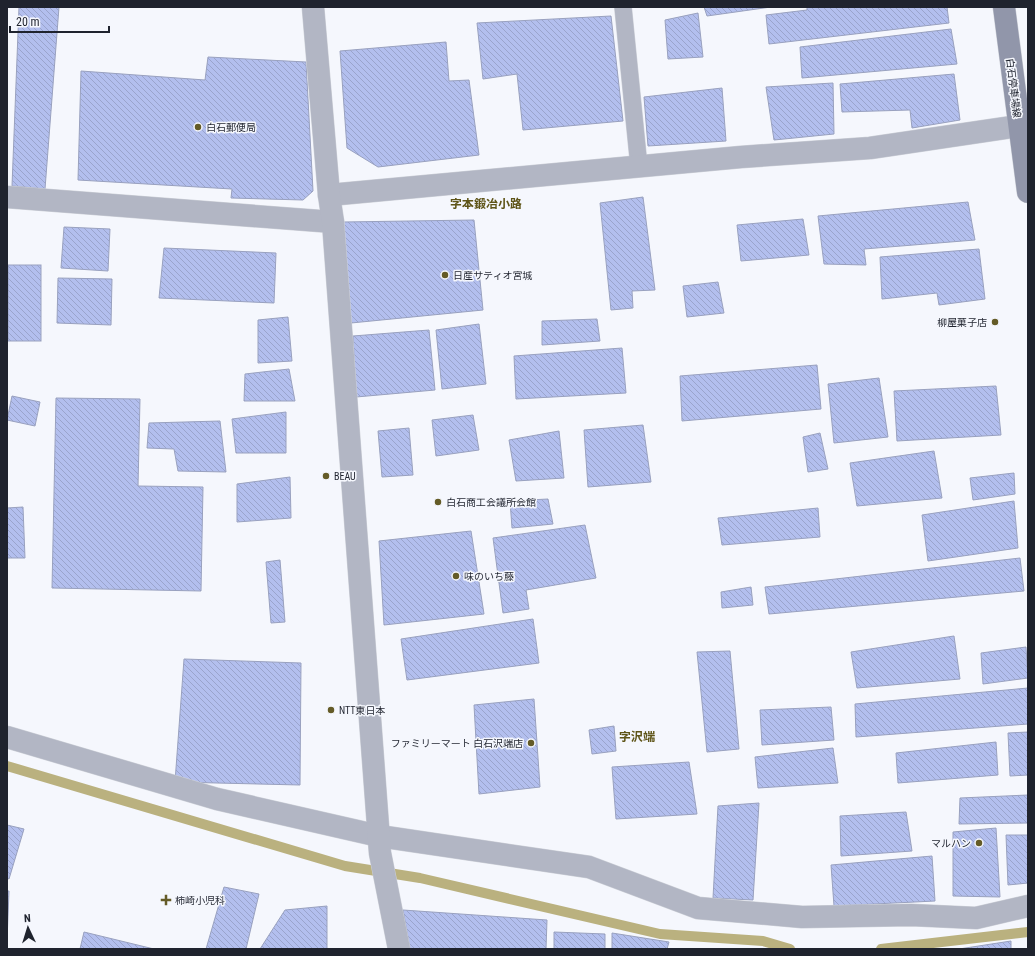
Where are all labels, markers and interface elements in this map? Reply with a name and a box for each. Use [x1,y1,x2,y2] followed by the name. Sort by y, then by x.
[10,8,109,34] scale bar
[16,15,40,29] text: 20 m
[1004,58,1023,119] street label: 白石停車場線
[193,122,203,132] marker: 白石郵便局
[206,122,256,133] place label: 白石郵便局
[450,197,522,211] district label: 字本鍛冶小路
[440,270,450,280] marker: 日産サティオ宮城
[453,270,532,281] place label: 日産サティオ宮城
[937,317,987,328] place label: 柳屋菓子店
[990,317,1000,327] marker: 柳屋菓子店
[321,471,331,481] marker: BEAU
[334,471,356,482] place label: BEAU
[433,497,443,507] marker: 白石商工会議所会館
[446,497,536,508] place label: 白石商工会議所会館
[451,571,461,581] marker: 味のいち藤
[464,571,514,582] place label: 味のいち藤
[326,705,336,715] marker: NTT東日本
[339,705,386,716] place label: NTT東日本
[619,730,655,744] district label: 字沢端
[391,738,523,749] place label: ファミリーマート 白石沢端店
[526,738,536,748] marker: ファミリーマート 白石沢端店
[931,838,971,849] place label: マルハン
[974,838,984,848] marker: マルハン
[160,894,172,906] marker: 柿崎小児科
[175,895,225,906] place label: 柿崎小児科
[8,908,48,948] north arrow
[24,912,31,925] text: N

